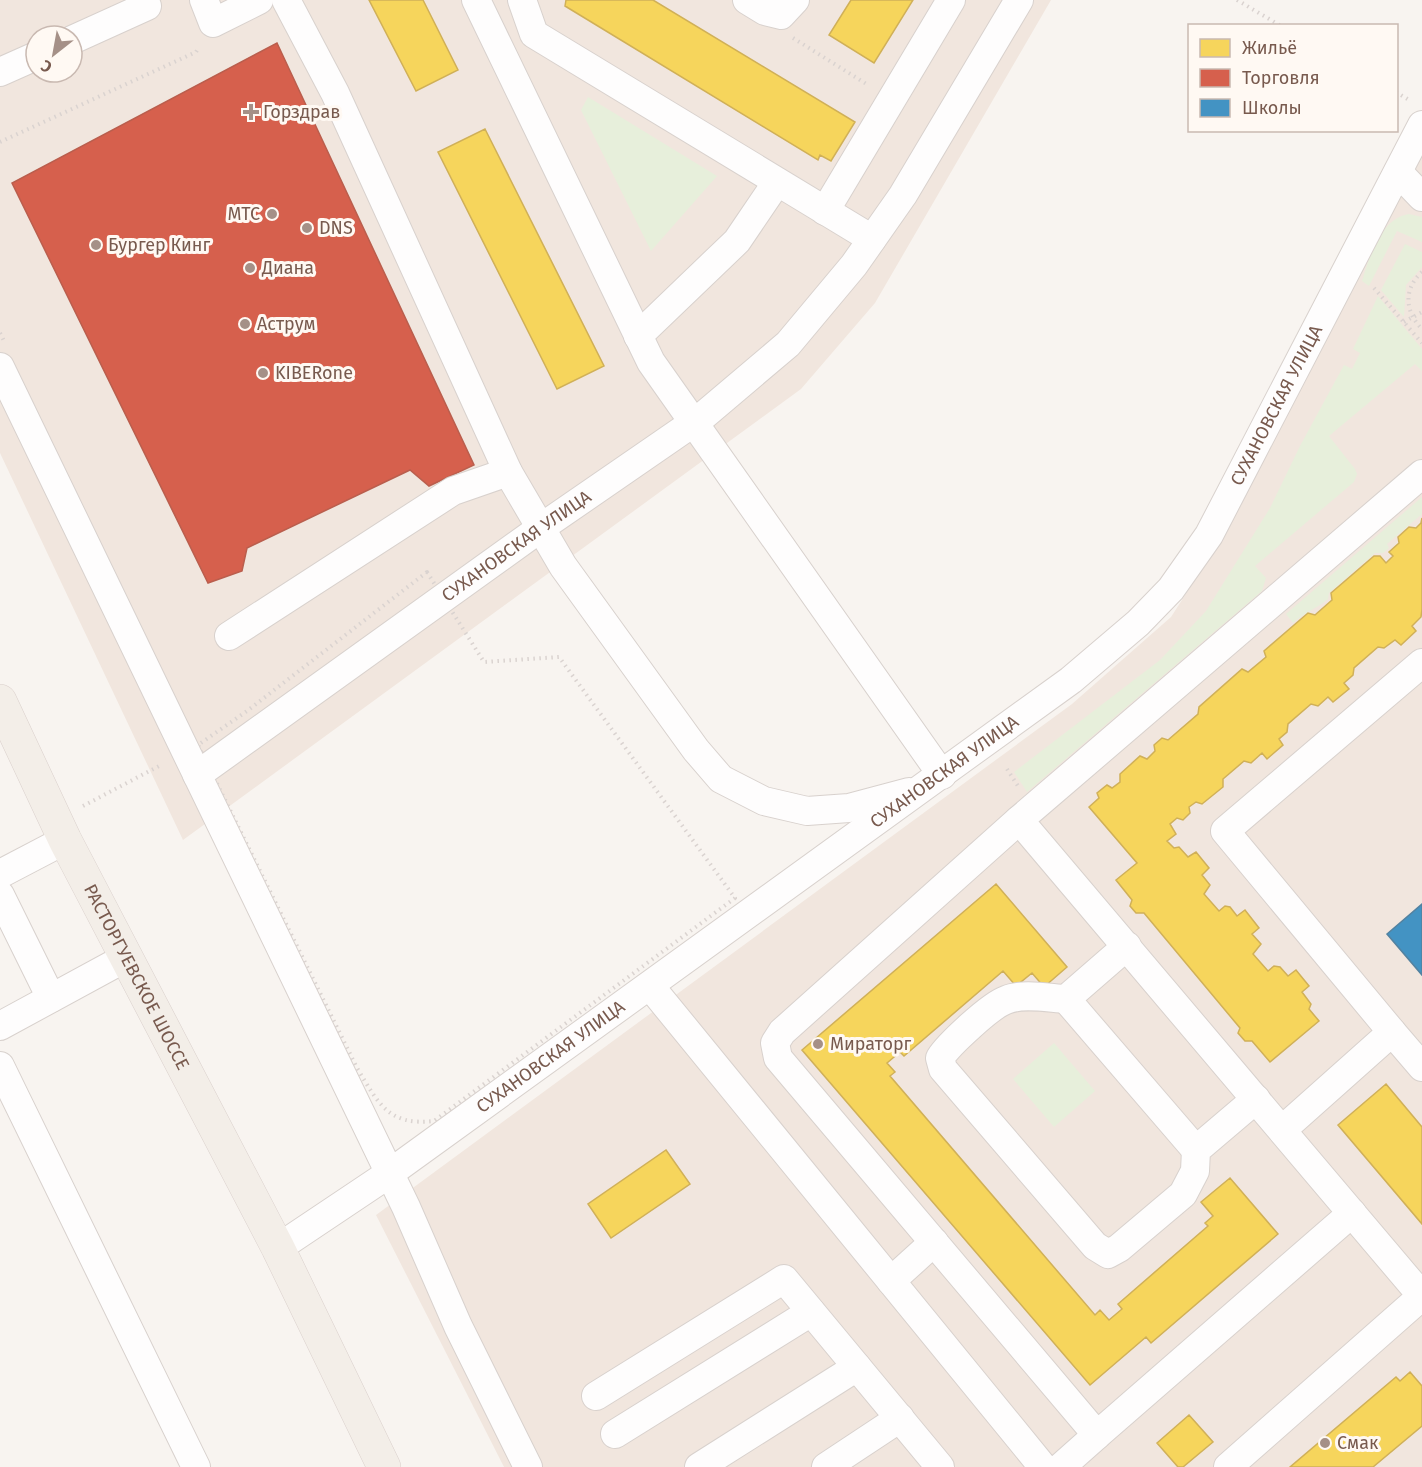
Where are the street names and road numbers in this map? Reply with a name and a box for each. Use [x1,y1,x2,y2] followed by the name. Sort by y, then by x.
[1226,321,1327,489] street label: СУХАНОВСКАЯ УЛИЦА
[437,485,596,606] street label: СУХАНОВСКАЯ УЛИЦА
[866,710,1023,833] street label: СУХАНОВСКАЯ УЛИЦА
[79,880,194,1074] street label: РАСТОРГУЕВСКОЕ ШОССЕ
[472,995,630,1118] street label: СУХАНОВСКАЯ УЛИЦА

